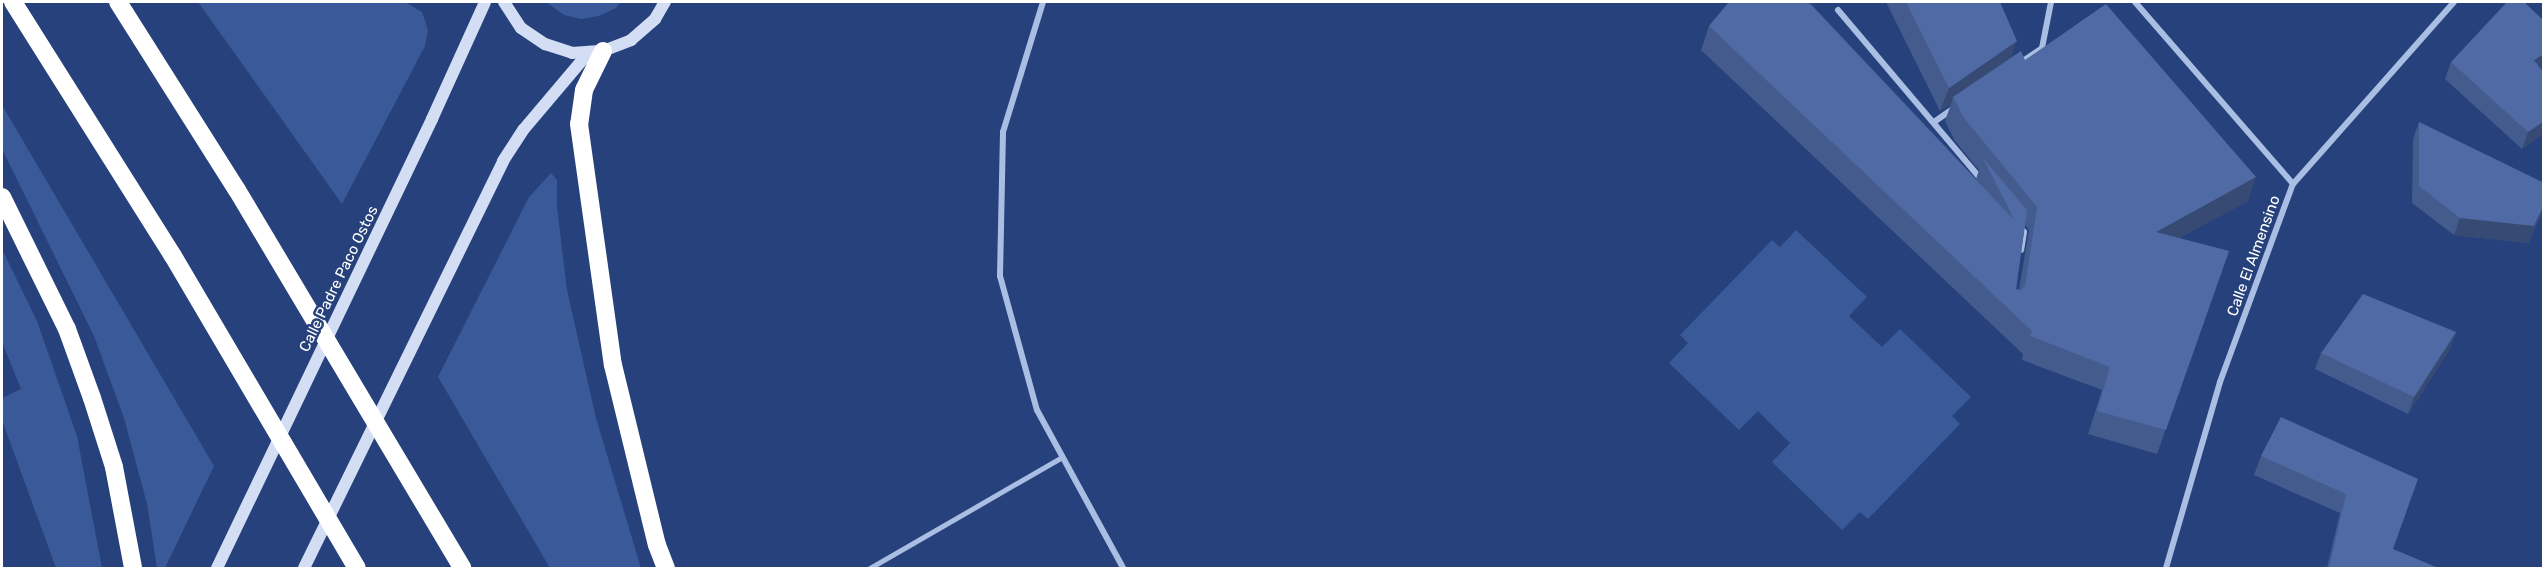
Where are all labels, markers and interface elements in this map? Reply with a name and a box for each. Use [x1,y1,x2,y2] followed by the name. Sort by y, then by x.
[2224,193,2284,319] street label: Calle El Almensino
[296,203,382,355] street label: Calle Padre Paco Ostos

